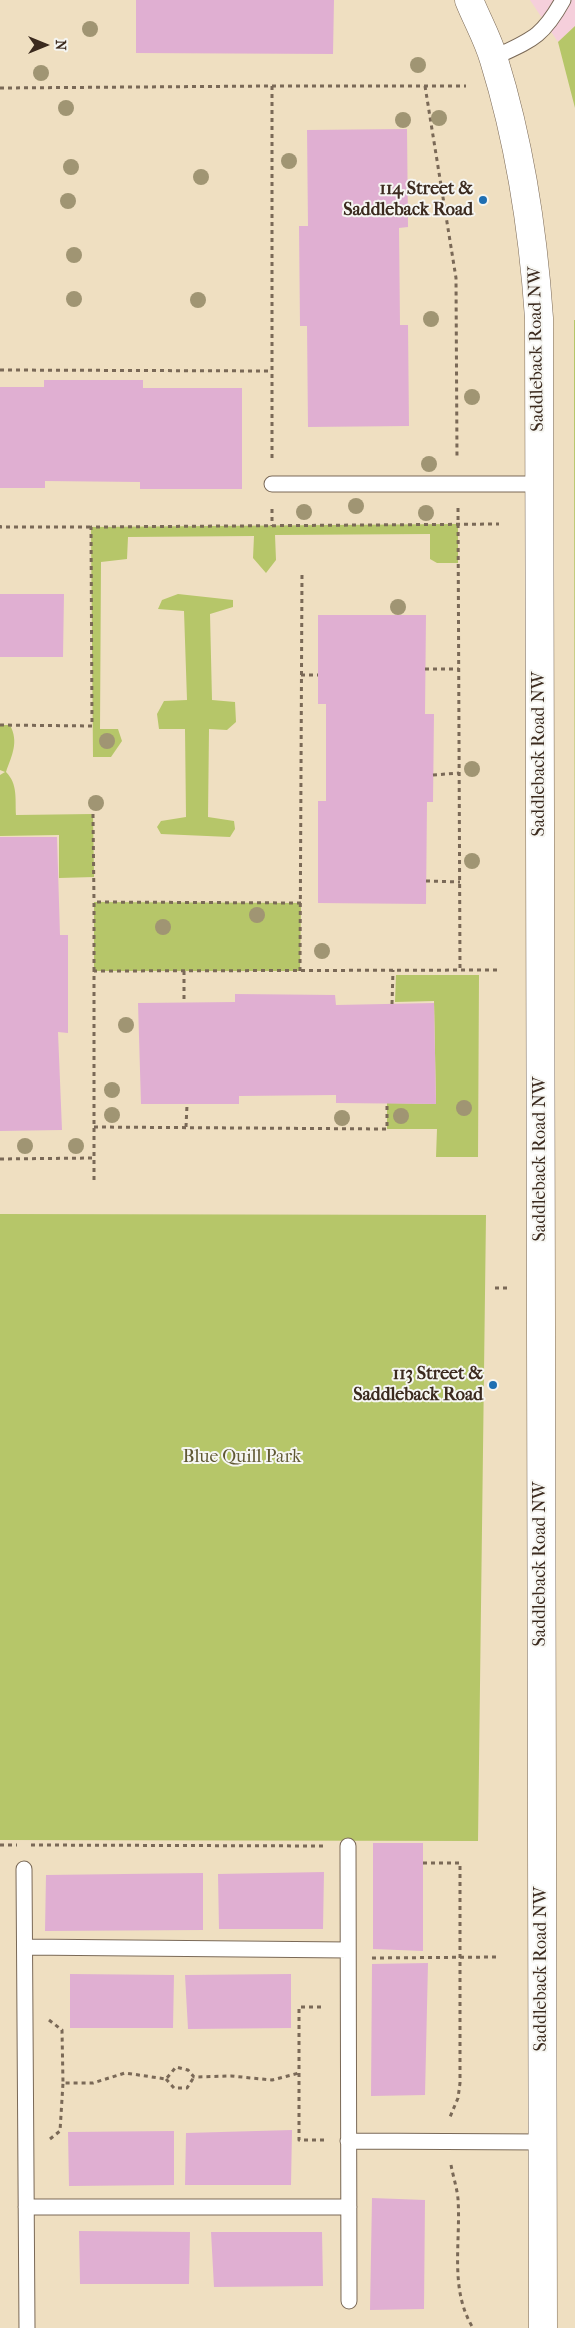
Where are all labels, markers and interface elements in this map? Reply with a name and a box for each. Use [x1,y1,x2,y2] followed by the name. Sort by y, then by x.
[20,20,70,70] north arrow
[52,40,69,50] text: N
[343,179,473,222] place label: 114 Street & Saddleback Road
[477,194,489,206] marker: 114 Street & Saddleback Road
[525,266,549,432] street label: Saddleback Road NW
[529,672,551,836] street label: Saddleback Road NW
[530,1077,552,1241] street label: Saddleback Road NW
[353,1364,483,1406] place label: 113 Street & Saddleback Road
[487,1379,499,1391] marker: 113 Street & Saddleback Road
[183,1447,301,1469] park label: Blue Quill Park
[530,1482,552,1646] street label: Saddleback Road NW
[531,1887,553,2051] street label: Saddleback Road NW

